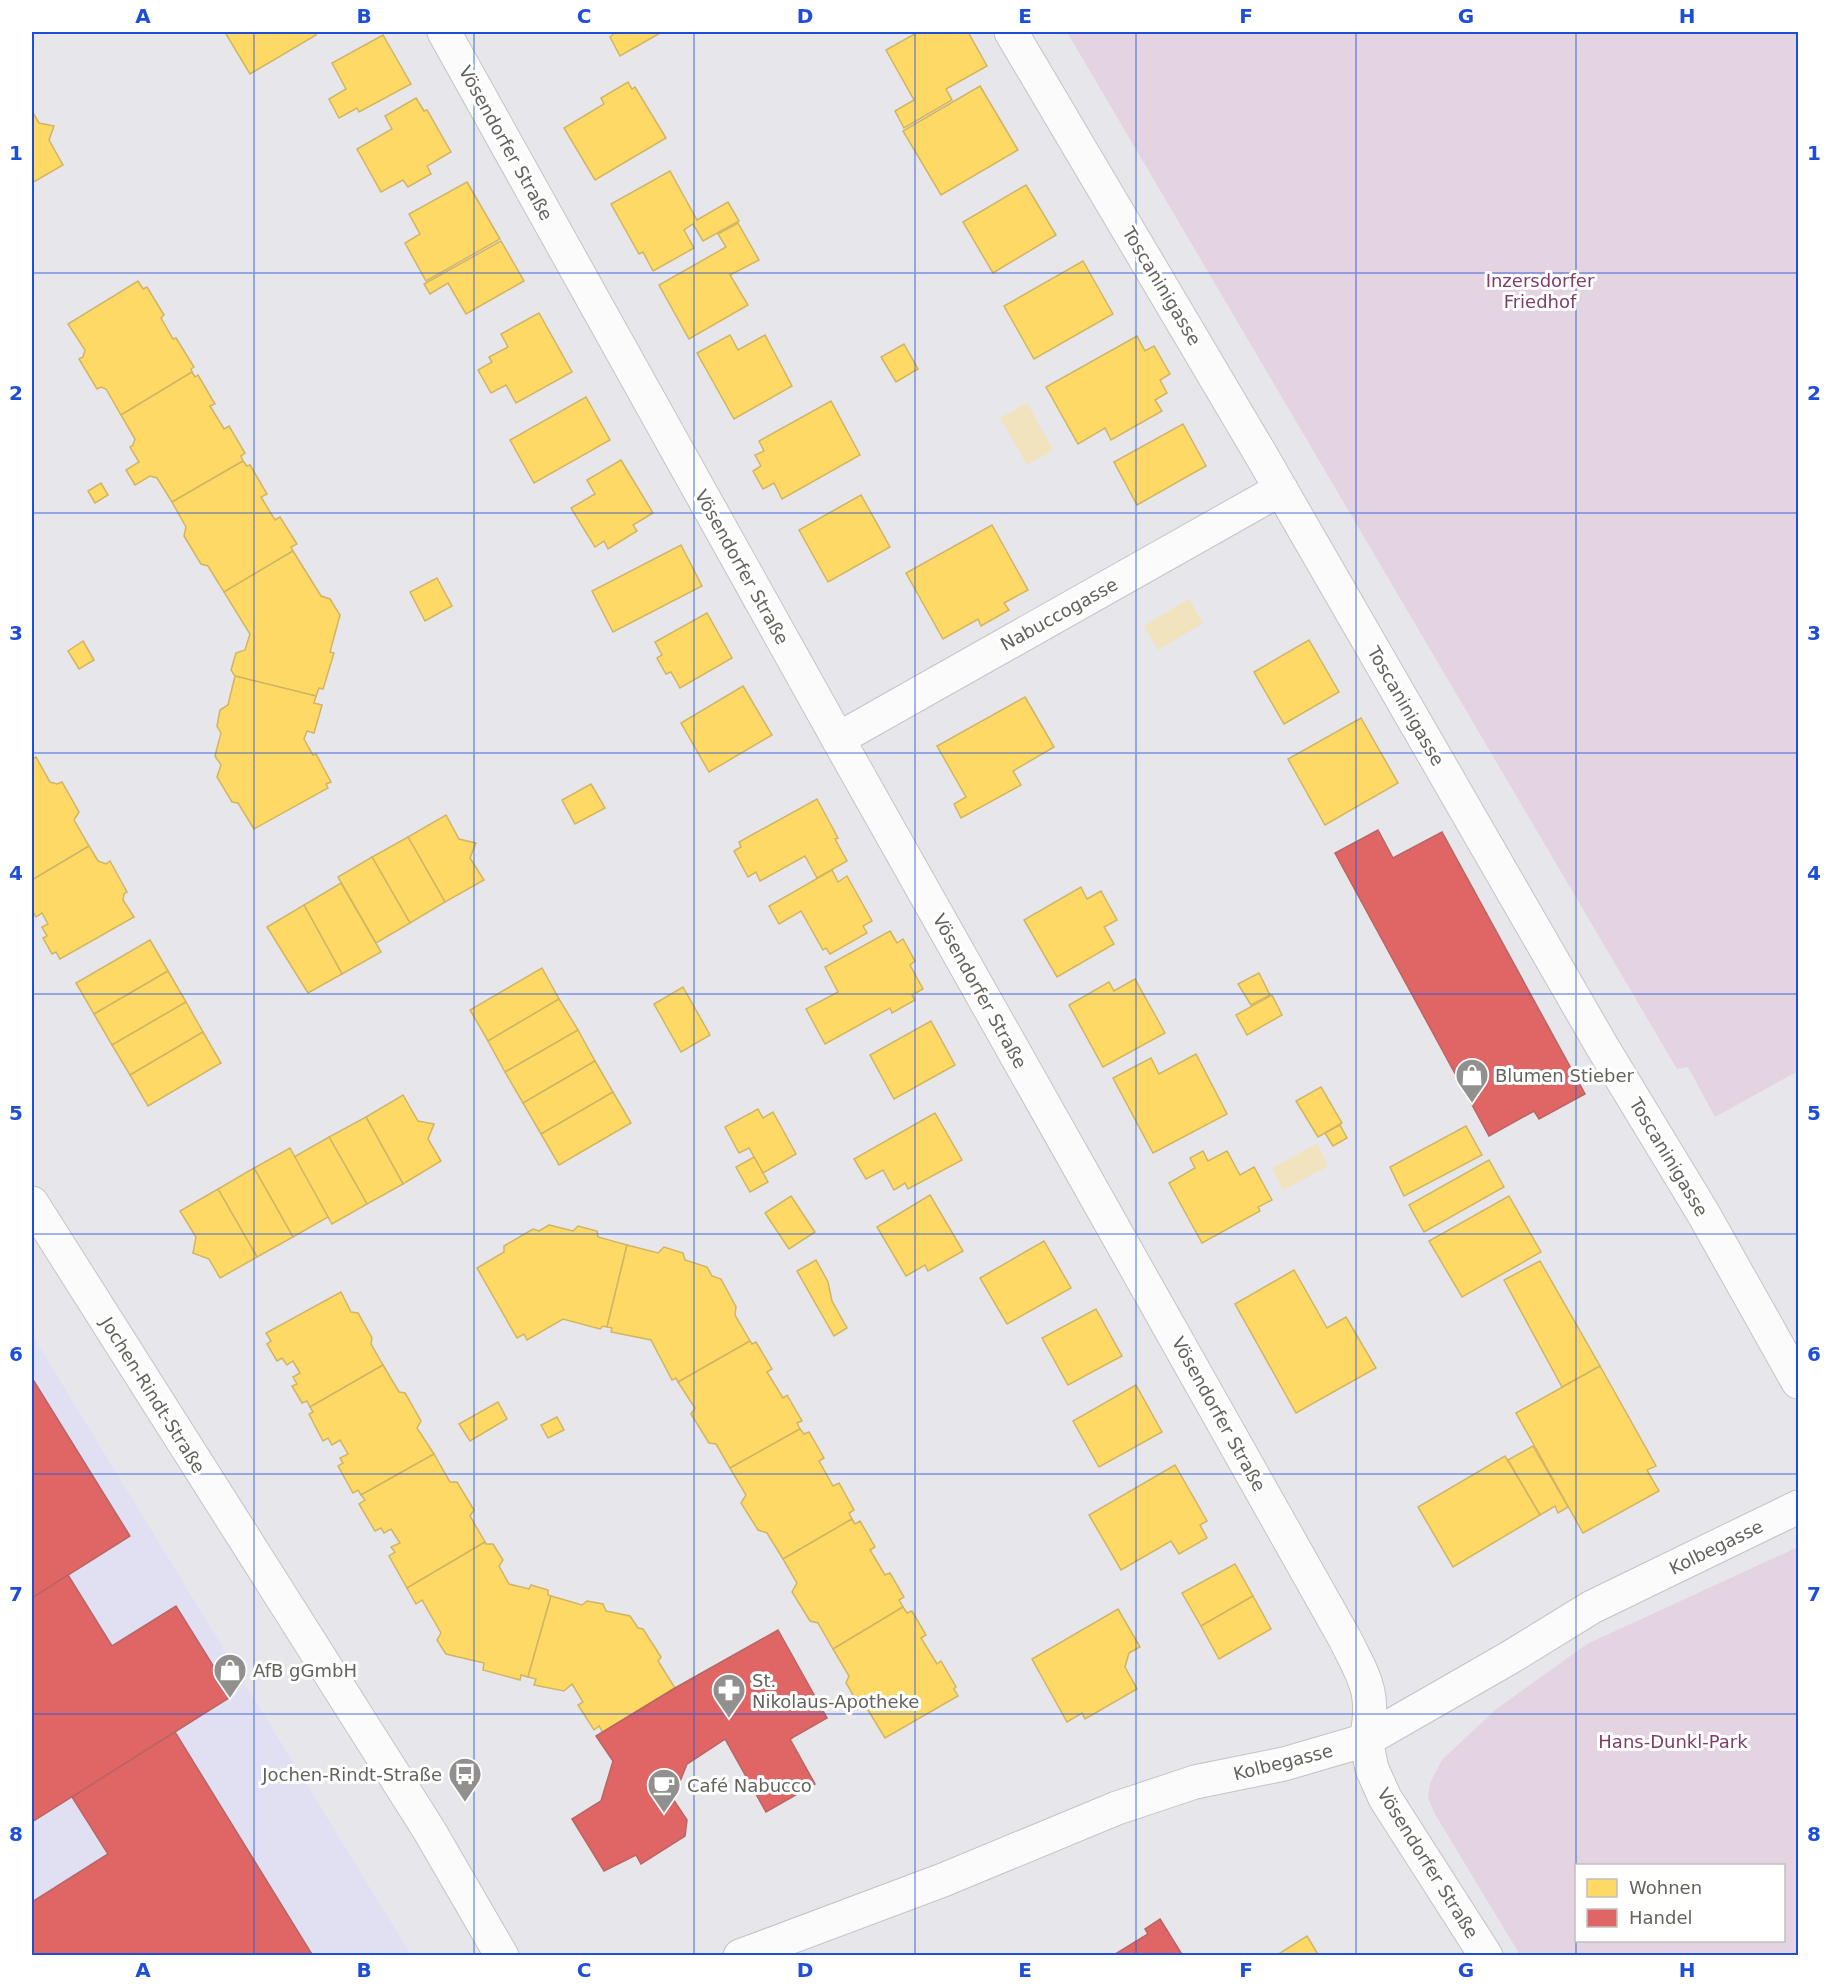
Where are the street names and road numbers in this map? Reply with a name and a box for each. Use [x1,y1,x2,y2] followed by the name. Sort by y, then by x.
[455,62,557,224] street label: Vösendorfer Straße
[1118,222,1206,349] street label: Toscaninigasse
[691,486,793,648] street label: Vösendorfer Straße
[997,573,1121,655] street label: Nabuccogasse
[1363,642,1449,769] street label: Toscaninigasse
[929,910,1031,1072] street label: Vösendorfer Straße
[1625,1093,1713,1220] street label: Toscaninigasse
[96,1312,210,1477] street label: Jochen-Rindt-Straße
[1168,1333,1270,1495] street label: Vösendorfer Straße
[1666,1515,1766,1579] street label: Kolbegasse
[1231,1740,1335,1784] street label: Kolbegasse
[1373,1784,1483,1942] street label: Vösendorfer Straße

